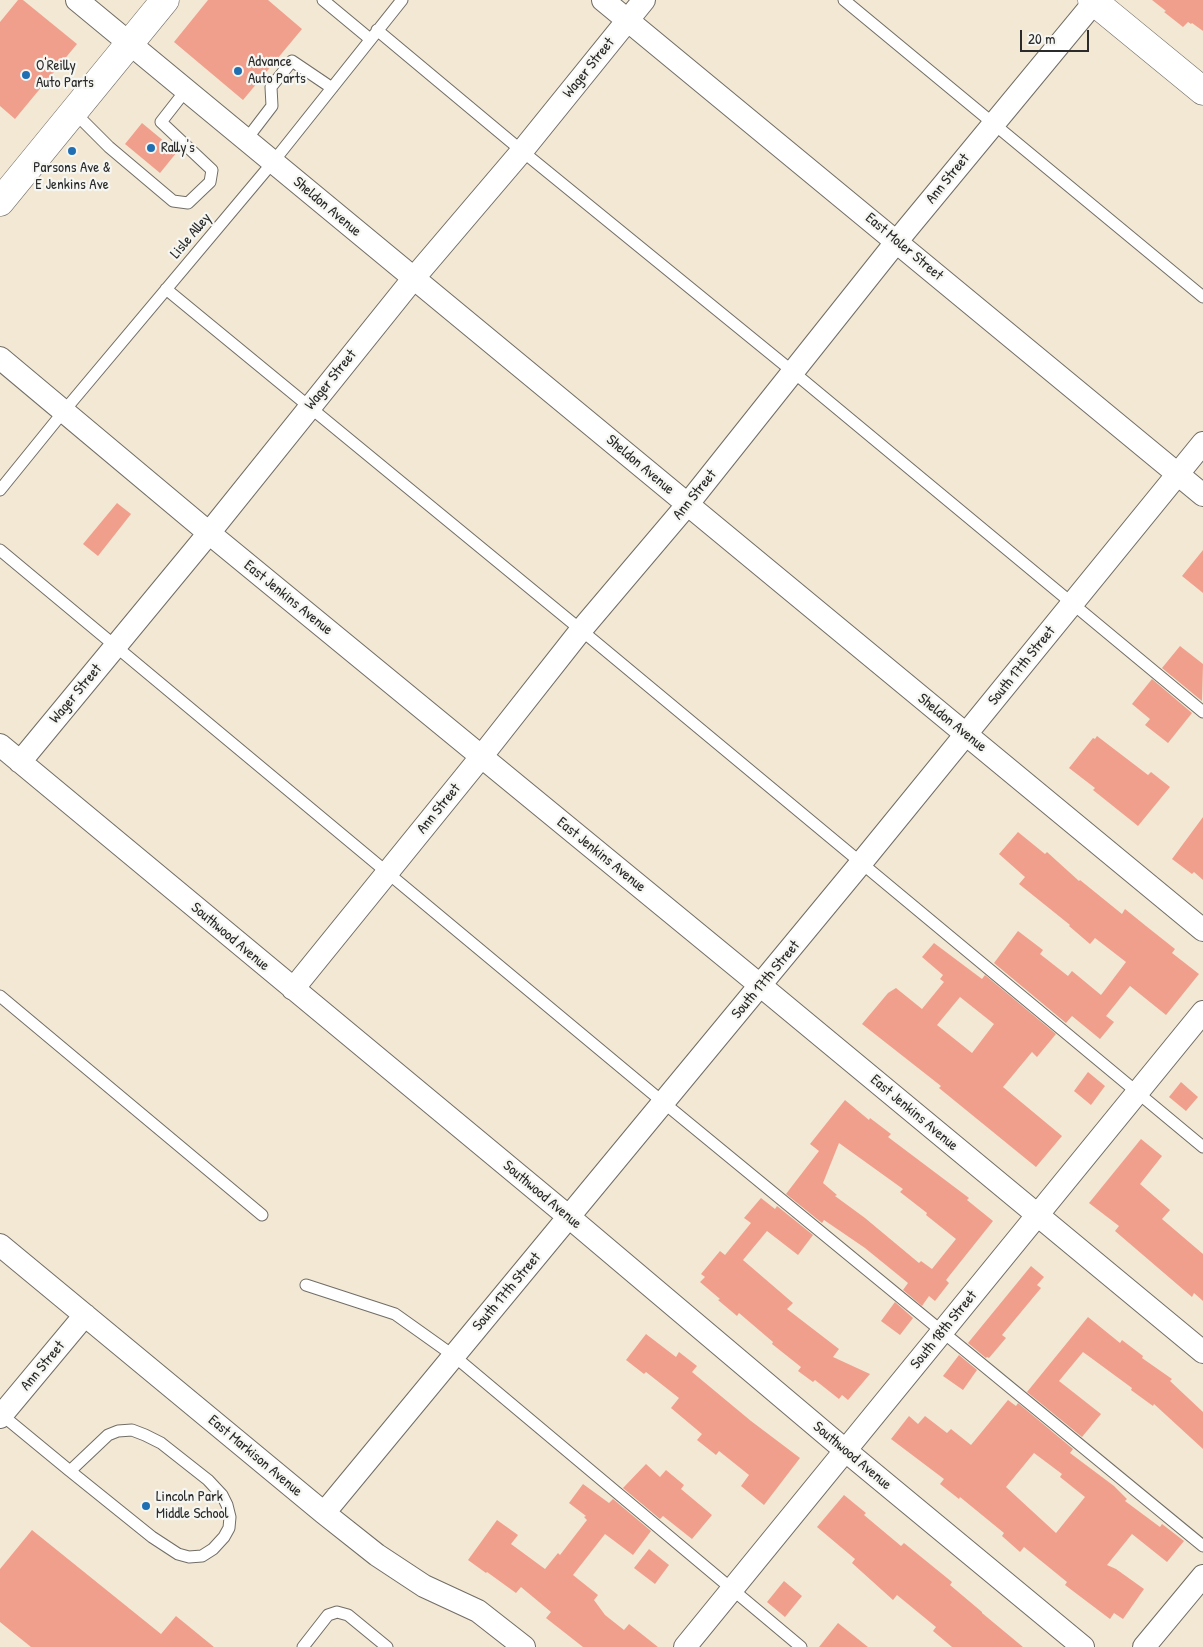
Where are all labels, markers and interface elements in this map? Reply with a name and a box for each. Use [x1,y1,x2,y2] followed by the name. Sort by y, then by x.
[1023,20,1092,52] scale bar
[1028,28,1055,49] text: 20 m
[559,34,619,102] street label: Wager Street
[248,53,306,88] place label: Advance Auto Parts
[36,57,94,92] place label: O'Reilly Auto Parts
[232,65,244,77] marker: Advance Auto Parts
[20,69,32,81] marker: O'Reilly Auto Parts
[161,139,195,157] place label: Rally's
[145,142,157,154] marker: Rally's
[66,145,78,157] marker: Parsons Ave & E Jenkins Ave
[922,150,974,208] street label: Ann Street
[33,159,111,194] place label: Parsons Ave & E Jenkins Ave
[289,173,365,241] street label: Sheldon Avenue
[167,209,215,263] street label: Lisle Alley
[861,209,947,285] street label: East Moler Street
[301,346,361,414] street label: Wager Street
[602,431,678,499] street label: Sheldon Avenue
[669,466,721,524] street label: Ann Street
[240,557,336,639] street label: East Jenkins Avenue
[985,623,1059,709] street label: South 17th Street
[46,661,106,727] street label: Wager Street
[914,690,990,756] street label: Sheldon Avenue
[413,780,465,838] street label: Ann Street
[553,814,649,896] street label: East Jenkins Avenue
[187,899,273,975] street label: Southwood Avenue
[728,937,804,1023] street label: South 17th Street
[867,1071,961,1155] street label: East Jenkins Avenue
[499,1157,585,1233] street label: Southwood Avenue
[469,1249,545,1335] street label: South 17th Street
[907,1287,981,1373] street label: South 18th Street
[17,1338,69,1394] street label: Ann Street
[204,1411,306,1501] street label: East Markison Avenue
[809,1418,895,1494] street label: Southwood Avenue
[156,1488,228,1523] place label: Lincoln Park Middle School
[140,1500,152,1512] marker: Lincoln Park Middle School

